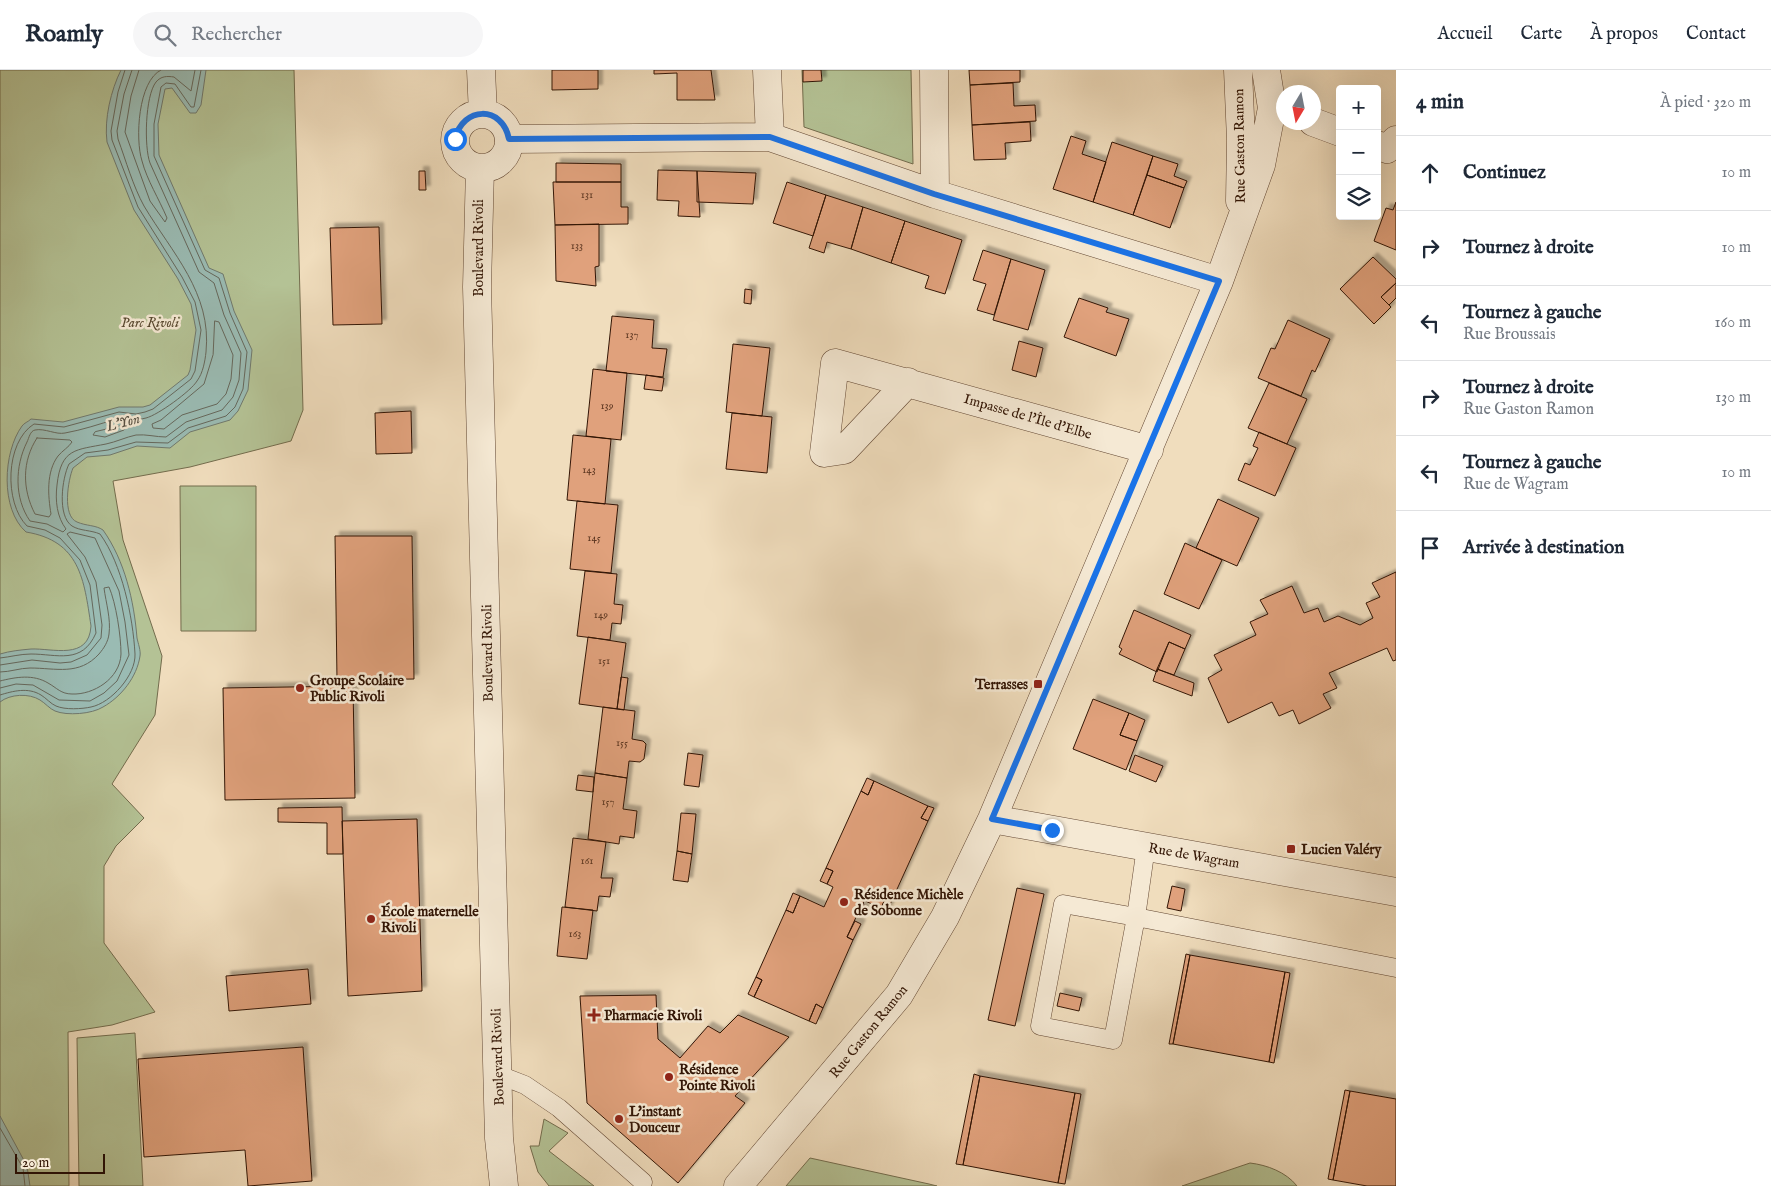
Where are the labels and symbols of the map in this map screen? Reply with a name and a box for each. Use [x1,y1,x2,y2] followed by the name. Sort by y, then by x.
[1276,85,1321,130] north arrow
[1230,88,1250,203] street label: Rue Gaston Ramon
[444,128,467,151] route start
[581,188,593,202] house number: 131
[470,199,488,297] street label: Boulevard Rivoli
[571,239,583,253] house number: 133
[121,314,180,332] park label: Parc Rivoli
[625,328,639,342] house number: 137
[962,389,1095,444] street label: Impasse de l'Île d'Elbe
[600,399,614,413] house number: 139
[103,409,142,436] water label: L'Yon
[582,463,596,477] house number: 143
[587,531,601,545] house number: 145
[478,604,498,702] street label: Boulevard Rivoli
[594,608,608,622] house number: 149
[598,654,610,668] house number: 151
[310,672,405,706] place label: Groupe Scolaire Public Rivoli
[974,676,1028,694] place label: Terrasses
[1032,678,1044,690] marker: Terrasses
[294,682,306,694] marker: Groupe Scolaire Public Rivoli
[616,736,628,750] house number: 155
[601,795,615,809] house number: 157
[1041,819,1064,842] route end
[1147,839,1241,873] street label: Rue de Wagram
[1301,841,1382,859] place label: Lucien Valéry
[1285,843,1297,855] marker: Lucien Valéry
[581,854,593,868] house number: 161
[854,886,964,920] place label: Résidence Michèle de Sobonne
[838,896,850,908] marker: Résidence Michèle de Sobonne
[381,902,479,937] place label: École maternelle Rivoli
[365,913,377,925] marker: École maternelle Rivoli
[569,927,581,941] house number: 163
[826,981,912,1082] street label: Rue Gaston Ramon
[604,1007,702,1025] place label: Pharmacie Rivoli
[487,1008,509,1106] street label: Boulevard Rivoli
[588,1009,600,1021] marker: Pharmacie Rivoli
[679,1061,755,1095] place label: Résidence Pointe Rivoli
[663,1071,675,1083] marker: Résidence Pointe Rivoli
[629,1103,681,1137] place label: L'instant Douceur
[613,1113,625,1125] marker: L'instant Douceur
[15,1151,105,1174] scale bar

